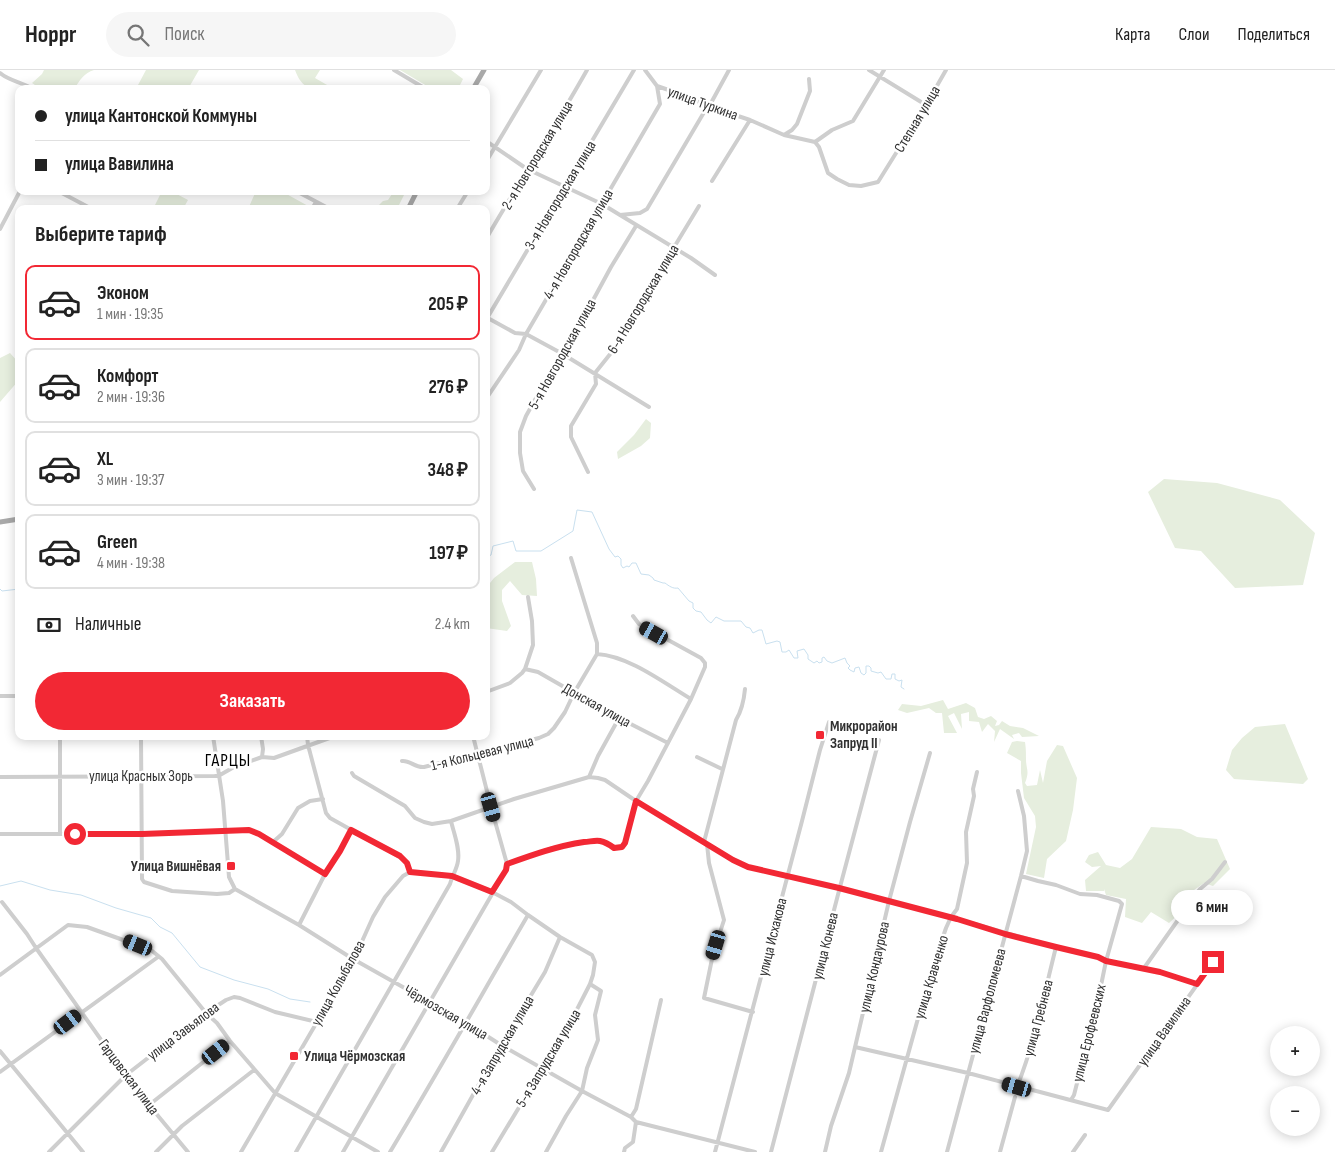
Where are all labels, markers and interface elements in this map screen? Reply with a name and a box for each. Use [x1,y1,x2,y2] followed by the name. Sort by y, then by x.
[106,12,456,57] search box
[25,20,76,49] text: Hoppr
[124,21,152,49] icon: search
[164,23,205,46] text: Поиск
[1115,24,1151,45] text: Карта
[1179,24,1210,45] text: Слои
[1238,24,1310,45] text: Поделиться
[665,82,741,125] street label: улица Туркина
[890,82,945,156] street label: Степная улица
[497,97,578,213] street label: 2-я Новгородская улица
[65,105,257,128] text: улица Кантонской Коммуны
[520,137,601,253] street label: 3-я Новгородская улица
[65,153,174,176] text: улица Вавилина
[539,186,618,303] street label: 4-я Новгородская улица
[35,221,167,248] text: Выберите тариф
[603,241,684,357] street label: 6-я Новгородская улица
[37,280,82,325] icon: car
[97,282,149,305] text: Эконом
[428,293,468,316] text: 205 ₽
[524,295,601,413] street label: 5-я Новгородская улица
[97,305,163,324] text: 1 мин · 19:35
[37,363,82,408] icon: car
[97,365,159,388] text: Комфорт
[428,376,468,399] text: 276 ₽
[97,388,165,407] text: 2 мин · 19:36
[37,446,82,491] icon: car
[97,448,113,471] text: XL
[428,459,468,482] text: 348 ₽
[97,471,165,490] text: 3 мин · 19:37
[37,529,82,574] icon: car
[97,531,137,554] text: Green
[429,542,468,565] text: 197 ₽
[97,554,165,573] text: 4 мин · 19:38
[35,611,63,639] icon: cash
[75,613,141,636] text: Наличные
[435,615,470,634] text: 2.4 km
[637,619,670,647] car
[35,672,470,730] button: Заказать
[559,679,634,732] street label: Донская улица
[830,717,898,753] place label: Микрорайон Запруд II
[814,729,826,741] marker: Микрорайон Запруд II
[429,731,536,775] street label: 1-я Кольцевая улица
[205,750,251,771] district label: ГАРЦЫ
[89,767,193,786] street label: улица Красных Зорь
[479,791,502,823] car
[64,823,86,845] route start
[131,857,221,876] place label: Улица Вишнёвая
[225,860,237,872] marker: Улица Вишнёвая
[1172,890,1254,924] callout: 6 мин
[754,896,791,978] street label: улица Исхакова
[1196,898,1228,917] text: 6 мин
[808,910,843,982] street label: улица Конева
[855,920,894,1015] street label: улица Кондаурова
[704,928,727,962] car
[121,932,154,958] car
[910,933,953,1021] street label: улица Кравченко
[307,937,370,1029] street label: улица Колыбалова
[964,946,1011,1056] street label: улица Варфоломеева
[1202,951,1224,973] route end
[1019,977,1058,1059] street label: улица Гребнева
[400,981,491,1044] street label: Чёрмозская улица
[1068,982,1111,1084] street label: улица Ерофеевских
[466,992,539,1098] street label: 4-я Запрудская улица
[1133,992,1196,1070] street label: улица Вавилина
[143,998,223,1065] street label: улица Завьялова
[512,1006,585,1111] street label: 5-я Запрудская улица
[51,1007,84,1037] car
[1270,1026,1320,1136] map controls
[1270,1026,1320,1076] button: +
[94,1036,163,1119] street label: Гарцовская улица
[199,1037,232,1067] car
[304,1047,405,1066] place label: Улица Чёрмозская
[288,1050,300,1062] marker: Улица Чёрмозская
[1000,1076,1033,1098] car
[1270,1086,1320,1136] button: −

